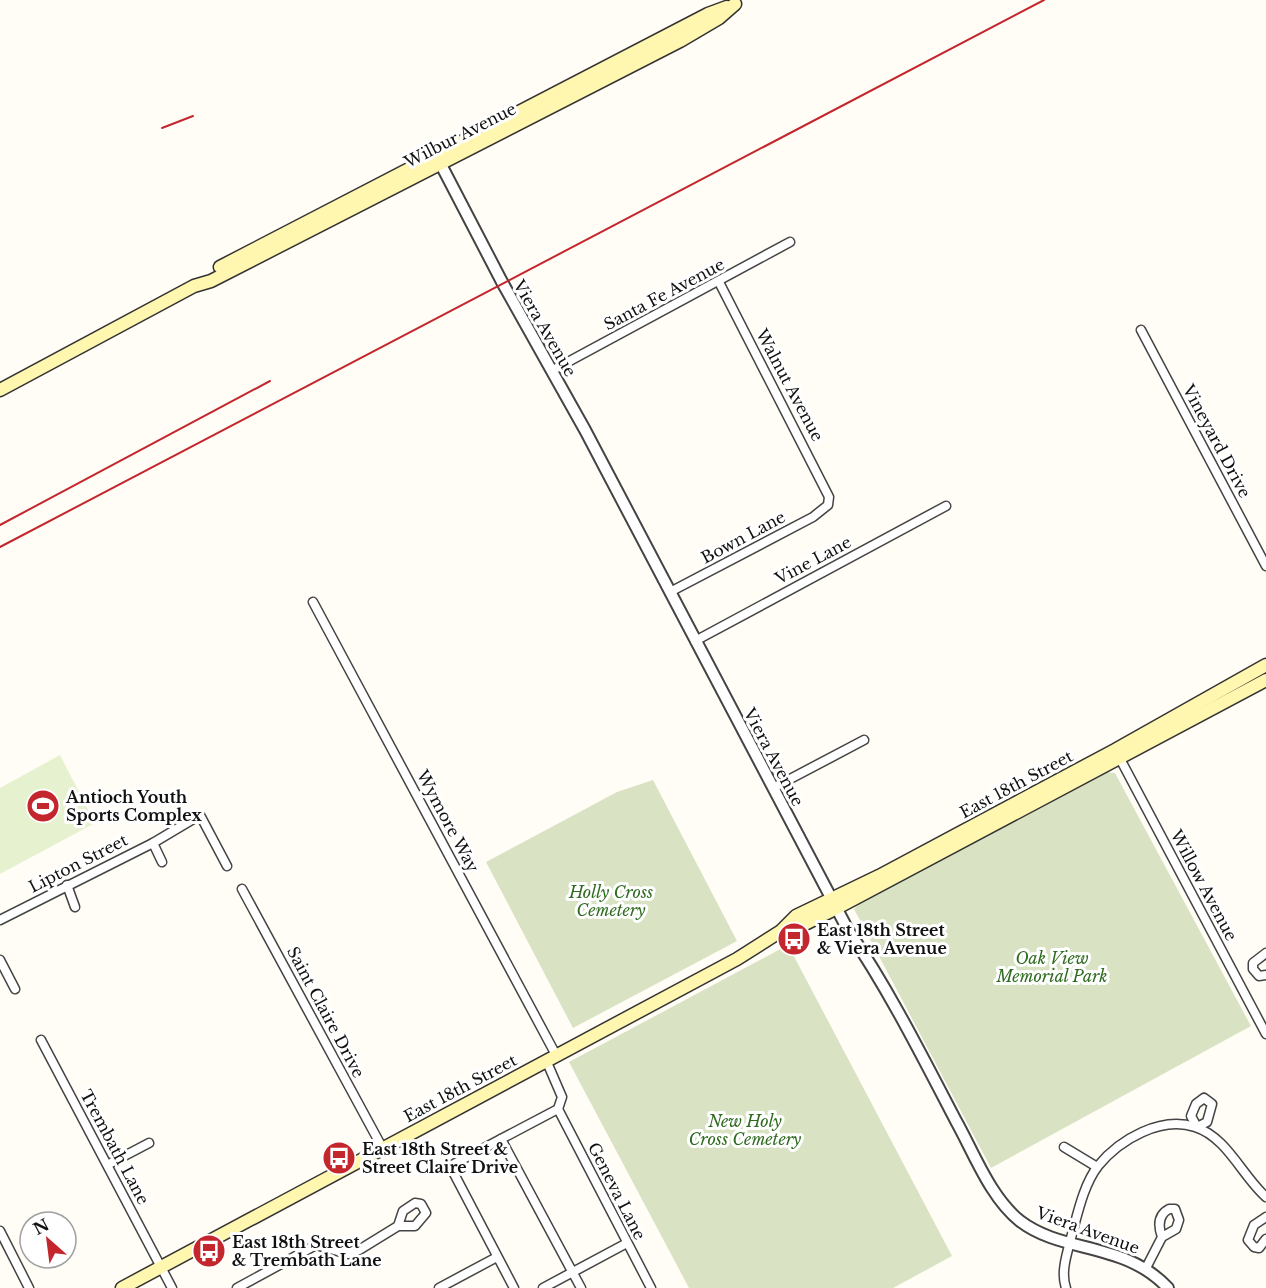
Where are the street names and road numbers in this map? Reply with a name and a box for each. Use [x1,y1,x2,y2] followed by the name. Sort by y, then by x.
[400,98,519,172] street label: Wilbur Avenue
[600,254,728,334] street label: Santa Fe Avenue
[509,275,581,380] street label: Viera Avenue
[752,325,828,445] street label: Walnut Avenue
[1178,380,1255,501] street label: Vineyard Drive
[698,506,788,568] street label: Bown Lane
[771,532,854,589] street label: Vine Lane
[739,704,808,809] street label: Viera Avenue
[956,746,1076,822] street label: East 18th Street
[412,766,484,876] street label: Wymore Way
[1166,825,1242,944] street label: Willow Avenue
[25,830,131,896] street label: Lipton Street
[283,943,369,1081] street label: Saint Claire Drive
[400,1050,520,1126] street label: East 18th Street
[76,1086,154,1208] street label: Trembath Lane
[584,1139,650,1243] street label: Geneva Lane
[1033,1202,1142,1258] street label: Viera Avenue

